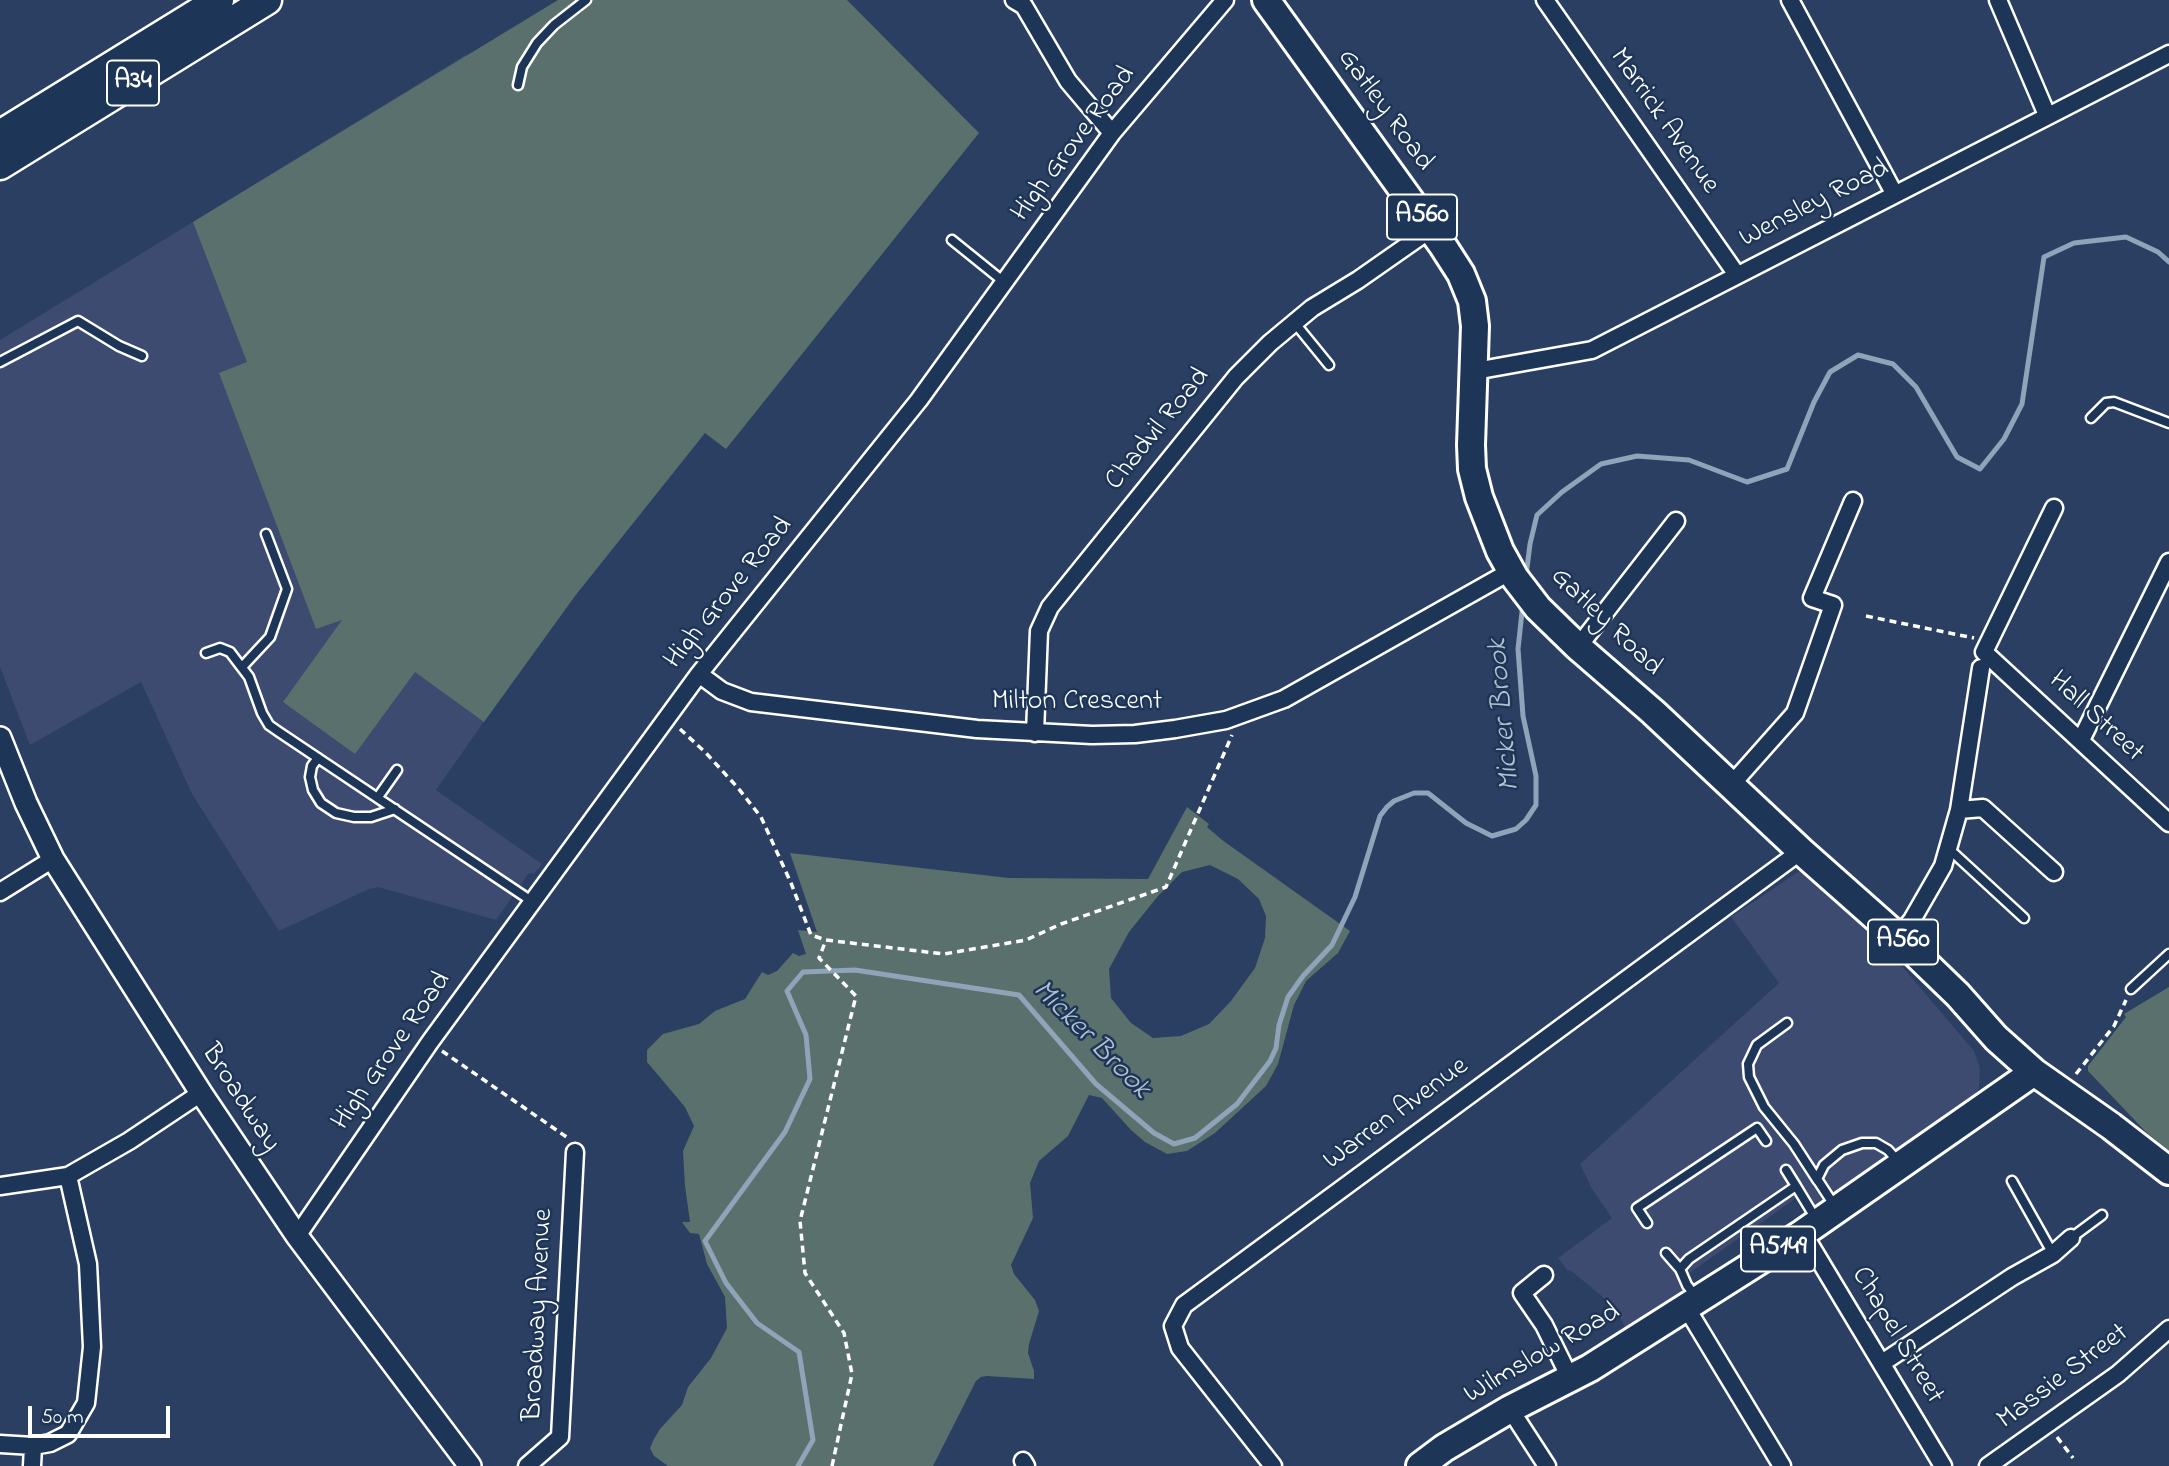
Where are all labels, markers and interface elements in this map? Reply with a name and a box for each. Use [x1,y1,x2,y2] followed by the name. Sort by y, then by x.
[1328,43,1440,179] street label: Gatley Road
[1601,43,1725,201] street label: Marrick Avenue
[107,60,159,106] road number: A34
[1006,61,1144,229] street label: High Grove Road
[1735,153,1895,257] street label: Wensley Road
[1387,194,1457,240] road number: A560
[1099,362,1219,498] street label: Chadvil Road
[658,511,802,677] street label: High Grove Road
[1542,561,1668,685] street label: Gatley Road
[1481,637,1531,793] water label: Micker Brook
[2040,665,2150,771] street label: Hall Street
[992,686,1162,720] street label: Milton Crescent
[1868,920,1938,965] road number: A560
[326,966,460,1138] street label: High Grove Road
[1023,974,1157,1108] water label: Micker Brook
[192,1039,286,1159] street label: Broadway
[1318,1051,1476,1179] street label: Warren Avenue
[518,1208,562,1422] street label: Broadway Avenue
[1741,1226,1815,1272] road number: A5149
[1842,1261,1950,1411] street label: Chapel Street
[1459,1297,1627,1413] street label: Wilmslow Road
[1992,1318,2136,1438] street label: Massie Street
[32,1392,173,1436] scale bar
[41,1403,84,1433] text: 50 m

